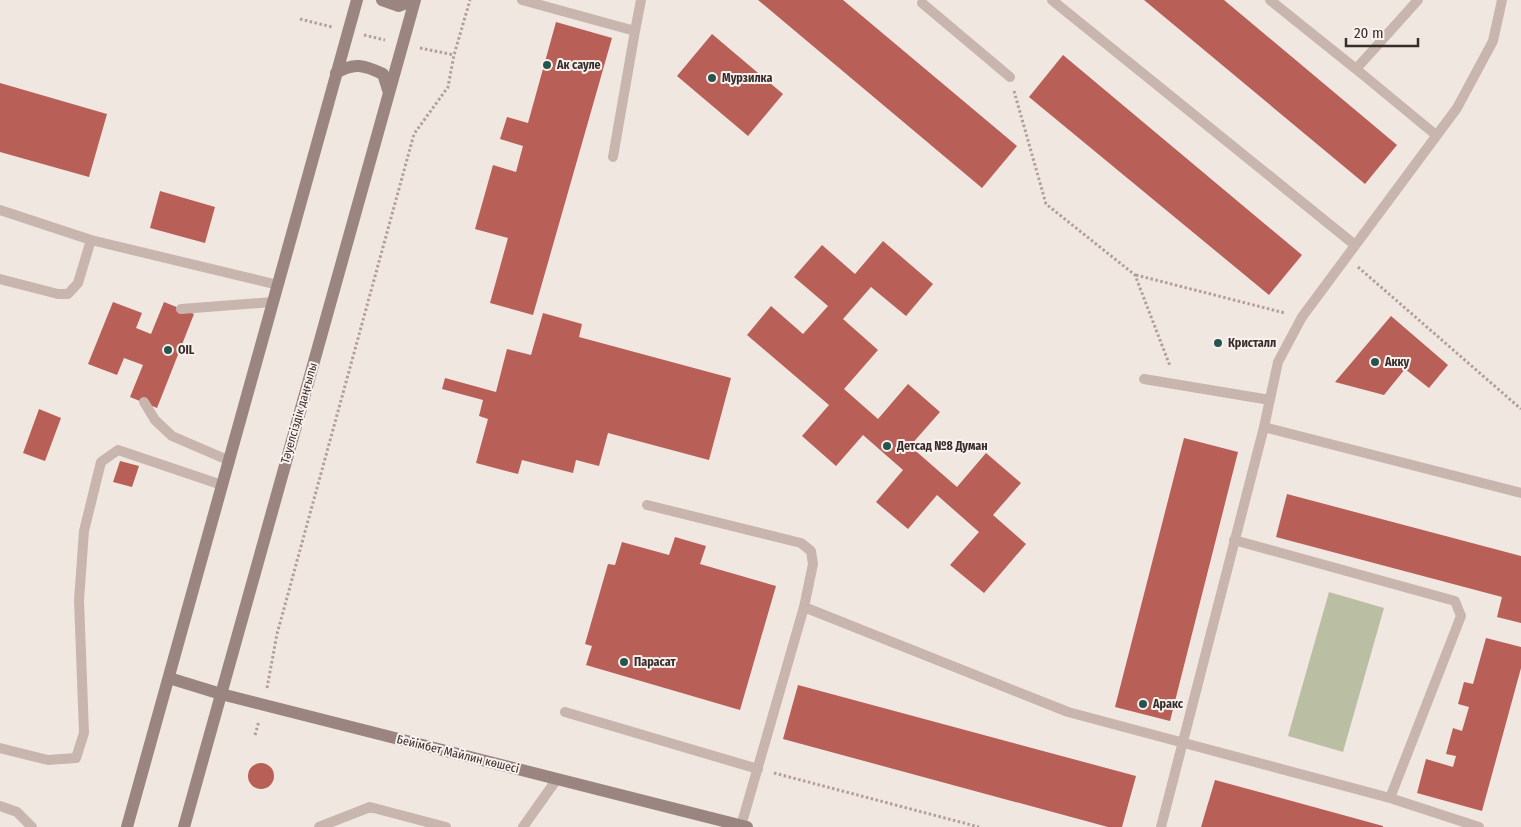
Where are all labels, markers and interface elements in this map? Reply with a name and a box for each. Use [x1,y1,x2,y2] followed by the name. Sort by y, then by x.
[1346,15,1418,47] scale bar
[1354,24,1384,42] text: 20 m
[556,58,601,72] place label: Ак сауле
[541,59,553,71] marker: Ак сауле
[722,71,772,85] place label: Мурзилка
[706,72,718,84] marker: Мурзилка
[1228,336,1276,350] place label: Кристалл
[1212,337,1224,349] marker: Кристалл
[178,343,195,357] place label: OIL
[162,344,174,356] marker: OIL
[1384,355,1410,369] place label: Акку
[1369,356,1381,368] marker: Акку
[278,361,320,465] street label: Тәуелсіздік даңғылы
[896,439,988,453] place label: Детсад №8 Думан
[881,440,893,452] marker: Детсад №8 Думан
[634,655,676,669] place label: Парасат
[618,656,630,668] marker: Парасат
[1152,697,1184,711] place label: Аракс
[1137,698,1149,710] marker: Аракс
[395,732,521,776] street label: Бейімбет Майлин көшесі

